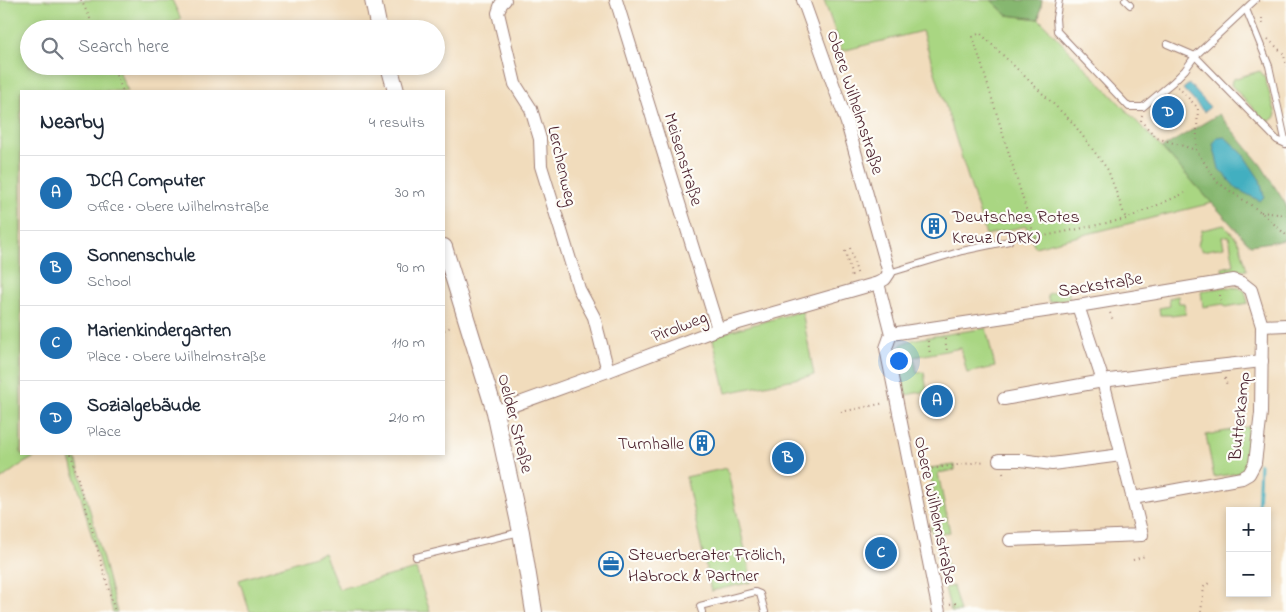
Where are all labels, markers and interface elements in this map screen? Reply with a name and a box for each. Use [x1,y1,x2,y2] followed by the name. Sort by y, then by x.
[20,20,445,75] search box
[819,27,890,179] street label: Obere Wilhelmstraße
[38,34,66,62] icon: search
[78,34,169,61] text: Search here
[1152,93,1184,131] pin: D
[40,108,104,138] text: Nearby
[656,110,709,210] street label: Meisenstraße
[369,111,425,135] text: 4 results
[538,124,583,209] street label: Lerchenweg
[87,168,205,195] text: DCA Computer
[51,181,61,205] text: A
[395,181,425,205] text: 30 m
[87,195,269,219] text: Office · Obere Wilhelmstraße
[951,205,1080,252] place label: Deutsches Rotes Kreuz (DRK)
[921,213,947,239] building icon: Deutsches Rotes Kreuz (DRK)
[87,243,195,270] text: Sonnenschule
[51,256,61,280] text: B
[397,256,425,280] text: 90 m
[1056,266,1145,305] street label: Sackstraße
[87,270,131,294] text: School
[648,305,712,351] street label: Pirolweg
[87,318,231,345] text: Marienkindergarten
[52,331,60,355] text: C
[391,331,425,355] text: 110 m
[87,345,266,369] text: Place · Obere Wilhelmstraße
[886,348,912,374] your location
[1223,370,1259,463] street label: Butterkamp
[489,371,539,477] street label: Oelder Straße
[921,382,953,420] pin: A
[87,393,201,420] text: Sozialgebäude
[50,406,62,430] text: D
[389,406,425,430] text: 210 m
[87,420,121,444] text: Place
[689,430,715,456] building icon: Turnhalle
[618,432,685,458] place label: Turnhalle
[906,434,963,588] street label: Obere Wilhelmstraße
[772,439,804,477] pin: B
[1226,507,1271,597] map controls
[1226,507,1271,552] button: +
[865,534,897,572] pin: C
[628,543,785,590] place label: Steuerberater Frölich, Habrock & Partner
[598,551,624,577] office icon: Steuerberater Frölich, Habrock & Partner
[1226,552,1271,597] button: −

